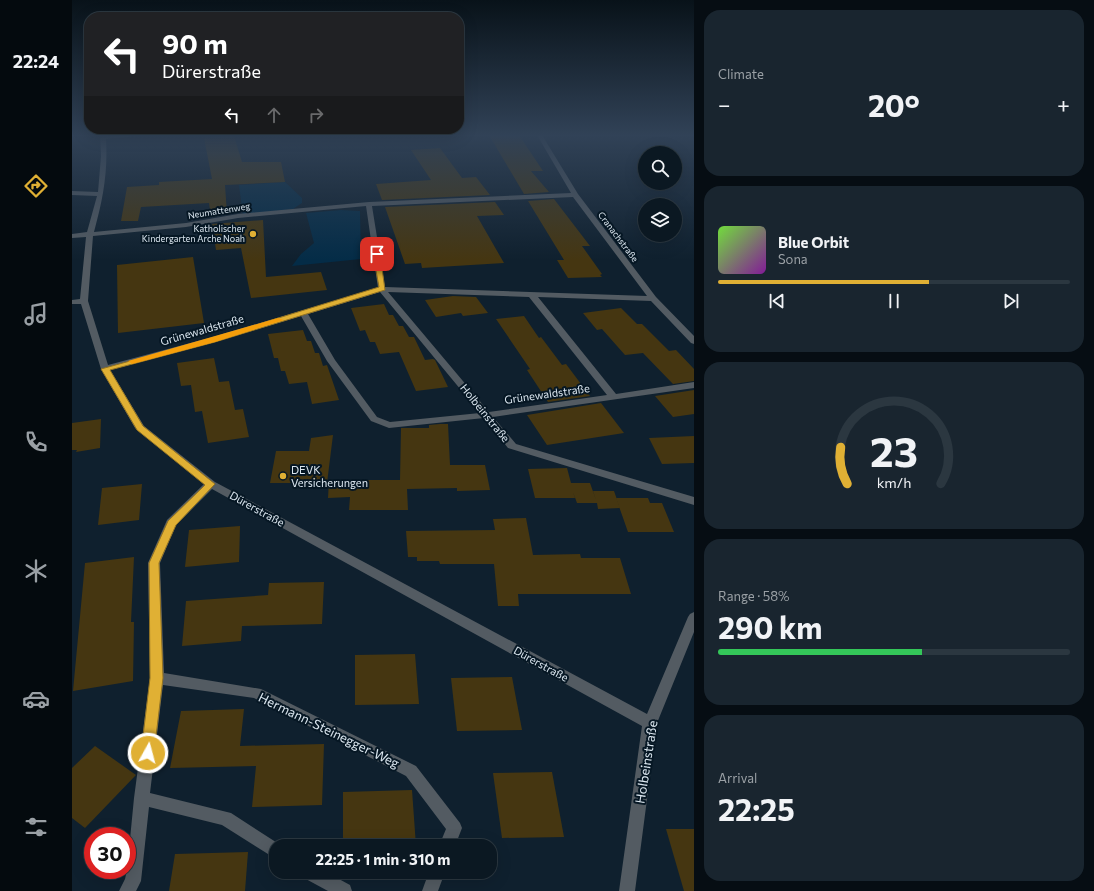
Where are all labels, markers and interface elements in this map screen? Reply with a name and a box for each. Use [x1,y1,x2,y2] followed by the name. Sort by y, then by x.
[162,26,228,60] text: 90 m
[96,28,148,80] icon: left
[13,50,59,72] text: 22:24
[162,60,261,82] text: Dürerstraße
[718,66,764,82] text: Climate
[868,86,920,123] text: 20°
[718,91,731,118] text: −
[1057,91,1070,118] text: +
[221,104,243,126] icon: left
[263,104,285,126] icon: ahead
[305,104,327,126] icon: right
[638,146,682,242] map controls
[638,146,682,190] button: search
[22,172,50,200] icon: directions
[638,198,682,242] button: layers
[187,200,251,221] street label: Neumattenweg
[596,209,641,264] street label: Cranachstraße
[142,223,245,244] place label: Katholischer Kindergarten Arche Noah
[248,229,258,239] marker: Katholischer Kindergarten Arche Noah
[778,233,849,251] text: Blue Orbit
[360,237,394,271] pin
[366,243,388,265] icon: arrive
[778,251,808,267] text: Sona
[766,290,788,312] icon: previous
[883,290,905,312] icon: pause
[1000,290,1022,312] icon: next
[22,300,50,328] icon: music
[159,311,245,348] street label: Grünewaldstraße
[458,381,513,445] street label: Holbeinstraße
[503,381,591,406] street label: Grünewaldstraße
[870,424,918,475] text: 23
[22,428,50,456] icon: phone
[291,463,368,489] place label: DEVK Versicherungen
[278,471,288,481] marker: DEVK Versicherungen
[877,472,911,490] text: km/h
[228,488,287,529] street label: Dürerstraße
[22,557,50,585] icon: climate
[718,588,790,604] text: Range · 58%
[718,608,822,645] text: 290 km
[512,643,571,684] street label: Dürerstraße
[22,685,50,713] icon: car
[256,689,402,771] street label: Hermann-Steinegger-Weg
[632,719,660,805] street label: Holbeinstraße
[127,732,169,774] position arrow
[718,770,757,786] text: Arrival
[718,790,795,827] text: 22:25
[22,813,50,841] icon: filters
[84,827,136,879] speed limit sign: 30
[316,850,450,868] text: 22:25 · 1 min · 310 m

